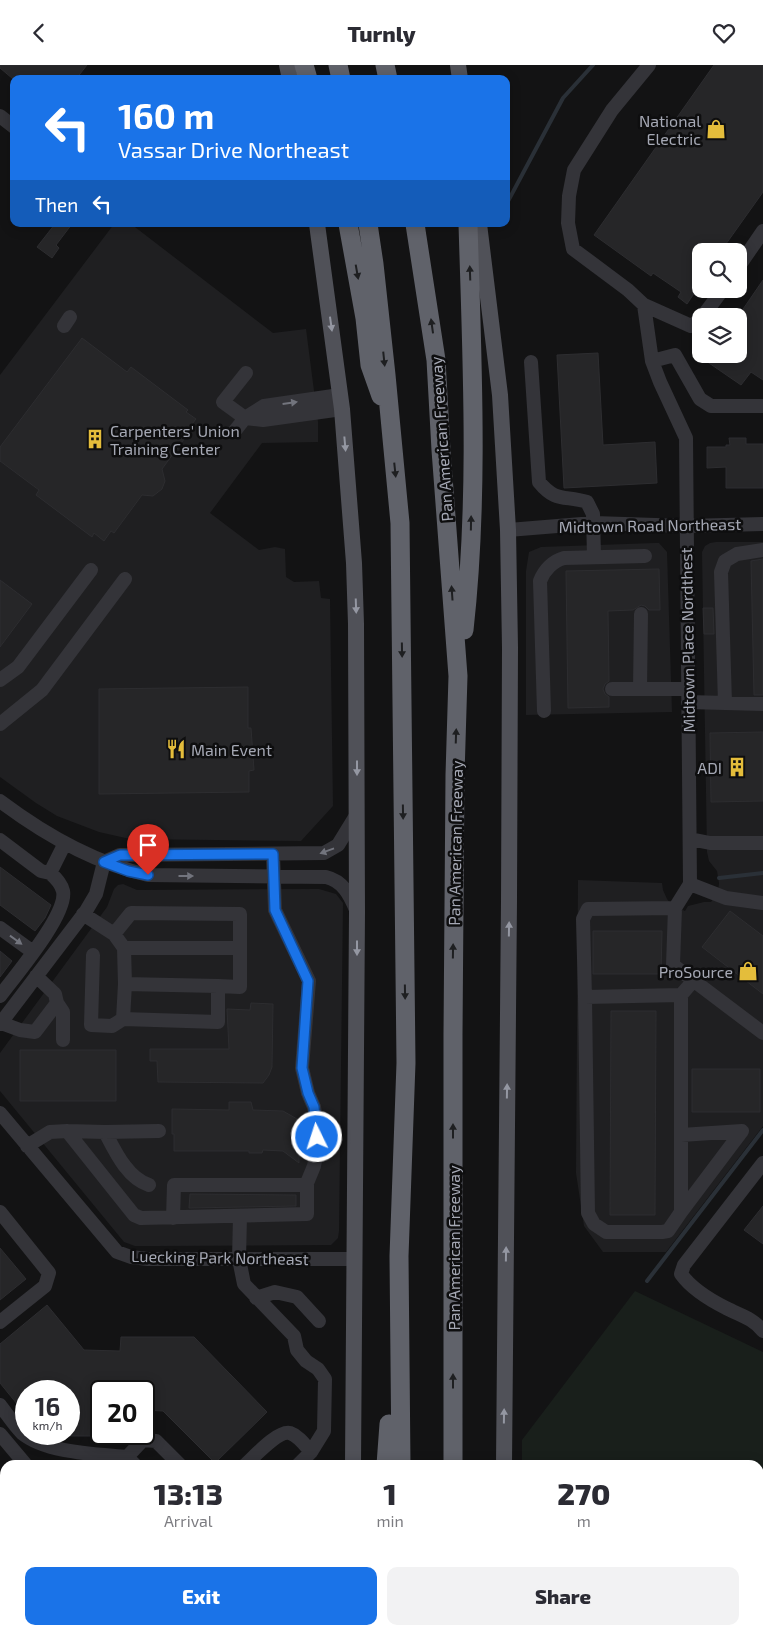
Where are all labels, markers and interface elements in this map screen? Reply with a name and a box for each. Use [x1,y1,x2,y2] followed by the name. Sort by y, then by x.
[25,19,53,47] icon: back
[710,19,738,47] icon: heart
[347,20,416,46] text: Turnly
[118,94,214,136] text: 160 m
[35,95,100,160] icon: left
[639,111,701,148] place label: National Electric
[705,118,727,140] shop icon: National Electric
[118,136,349,162] text: Vassar Drive Northeast
[88,190,116,218] icon: left
[35,193,78,216] text: Then
[692,243,747,363] map controls
[692,243,747,298] button: search
[353,264,361,280] one-way arrow
[465,265,473,281] one-way arrow
[692,308,747,363] button: layers
[327,316,335,332] one-way arrow
[428,318,436,334] one-way arrow
[380,351,388,367] one-way arrow
[426,355,456,522] street label: Pan American Freeway
[283,399,299,407] one-way arrow
[110,421,240,458] place label: Carpenters' Union Training Center
[84,428,106,450] building icon: Carpenters' Union Training Center
[341,436,349,452] one-way arrow
[391,462,399,478] one-way arrow
[559,514,741,536] street label: Midtown Road Northeast
[467,515,475,531] one-way arrow
[676,547,698,733] street label: Midtown Place Nordthest
[448,584,456,600] one-way arrow
[352,598,360,614] one-way arrow
[398,642,406,658] one-way arrow
[453,728,461,744] one-way arrow
[165,738,187,760] restaurant icon: Main Event
[191,740,272,759] place label: Main Event
[726,756,748,778] building icon: ADI
[697,758,722,777] place label: ADI
[444,760,466,926] street label: Pan American Freeway
[353,761,361,777] one-way arrow
[399,805,407,821] one-way arrow
[127,824,169,875] pin
[134,831,162,859] icon: arrive
[319,847,334,855] one-way arrow
[178,872,194,880] one-way arrow
[505,921,513,937] one-way arrow
[9,935,23,945] one-way arrow
[353,941,361,957] one-way arrow
[450,943,458,959] one-way arrow
[737,960,759,982] shop icon: ProSource
[659,962,733,981] place label: ProSource
[401,985,409,1001] one-way arrow
[503,1083,511,1099] one-way arrow
[290,1110,342,1162] position arrow
[449,1123,457,1139] one-way arrow
[444,1165,463,1331] street label: Pan American Freeway
[131,1246,309,1268] street label: Luecking Park Northeast
[502,1246,510,1262] one-way arrow
[449,1373,457,1389] one-way arrow
[90,1380,155,1445] speed limit sign: 20
[35,1391,60,1421] text: 16
[500,1408,508,1424] one-way arrow
[33,1418,62,1432] text: km/h
[154,1475,223,1511] text: 13:13
[383,1475,397,1511] text: 1
[557,1475,610,1511] text: 270
[164,1511,213,1530] text: Arrival
[376,1511,404,1530] text: min
[577,1511,591,1530] text: m
[25,1567,377,1625] button: Exit
[387,1567,739,1625] button: Share

